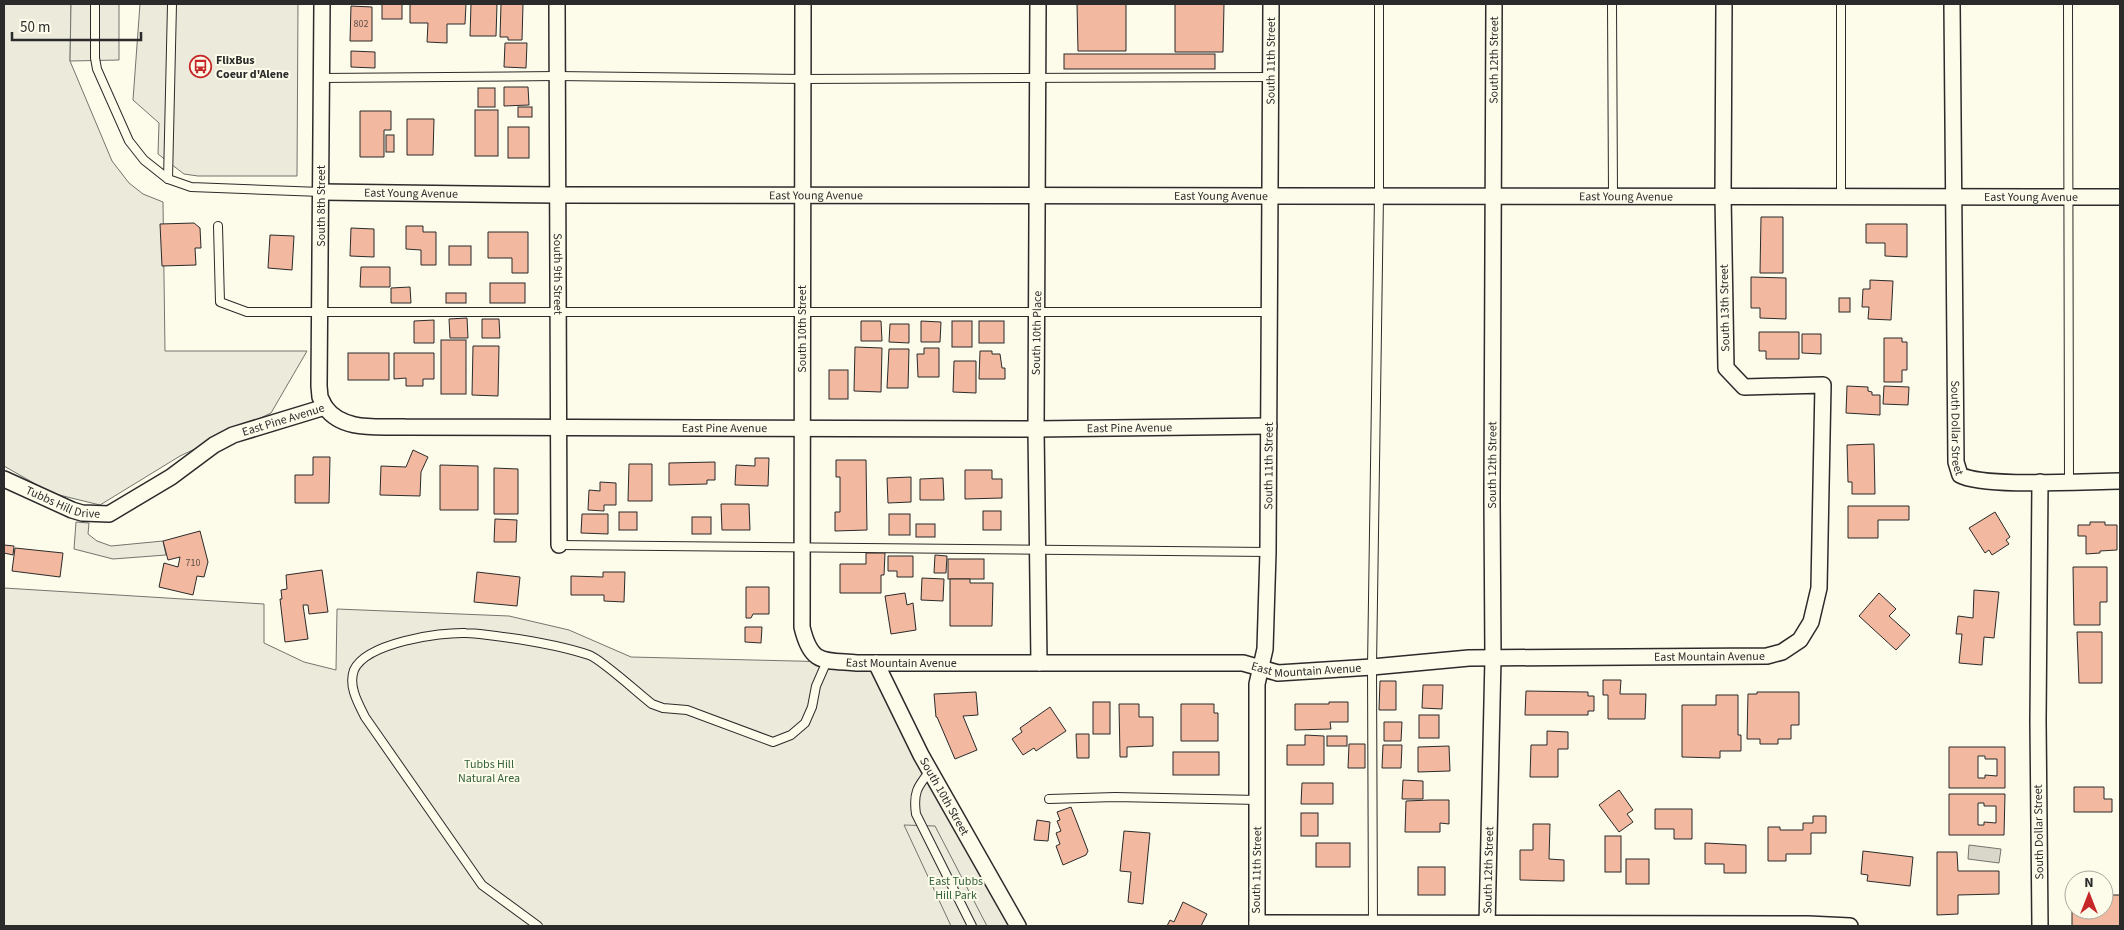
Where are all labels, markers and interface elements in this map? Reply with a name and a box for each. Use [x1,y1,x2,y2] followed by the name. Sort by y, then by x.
[12,10,141,42] scale bar
[1485,16,1502,104] street label: South 12th Street
[20,17,50,38] text: 50 m
[354,17,368,31] house number: 802
[1262,17,1279,105] street label: South 11th Street
[216,52,289,83] place label: FlixBus Coeur d'Alene
[188,55,212,79] bus stop icon: FlixBus Coeur d'Alene
[313,165,330,247] street label: South 8th Street
[364,184,458,202] street label: East Young Avenue
[769,187,863,204] street label: East Young Avenue
[1174,187,1268,204] street label: East Young Avenue
[1579,188,1673,205] street label: East Young Avenue
[1984,188,2078,205] street label: East Young Avenue
[549,233,567,315] street label: South 9th Street
[1716,264,1734,352] street label: South 13th Street
[794,285,811,373] street label: South 10th Street
[1028,291,1046,375] street label: South 10th Place
[1947,380,1968,477] street label: South Dollar Street
[240,399,327,440] street label: East Pine Avenue
[682,419,767,437] street label: East Pine Avenue
[1087,419,1172,437] street label: East Pine Avenue
[1483,421,1501,509] street label: South 12th Street
[1260,422,1277,510] street label: South 11th Street
[23,482,100,522] street label: Tubbs Hill Drive
[186,556,200,570] house number: 710
[1654,648,1765,665] street label: East Mountain Avenue
[845,654,957,672] street label: East Mountain Avenue
[1249,657,1362,682] street label: East Mountain Avenue
[915,754,973,839] street label: South 10th Street
[458,756,520,787] park label: Tubbs Hill Natural Area
[2030,784,2048,880] street label: South Dollar Street
[1248,826,1266,914] street label: South 11th Street
[1479,826,1498,914] street label: South 12th Street
[2064,870,2114,920] north arrow
[929,873,983,904] park label: East Tubbs Hill Park
[2084,873,2094,893] text: N

